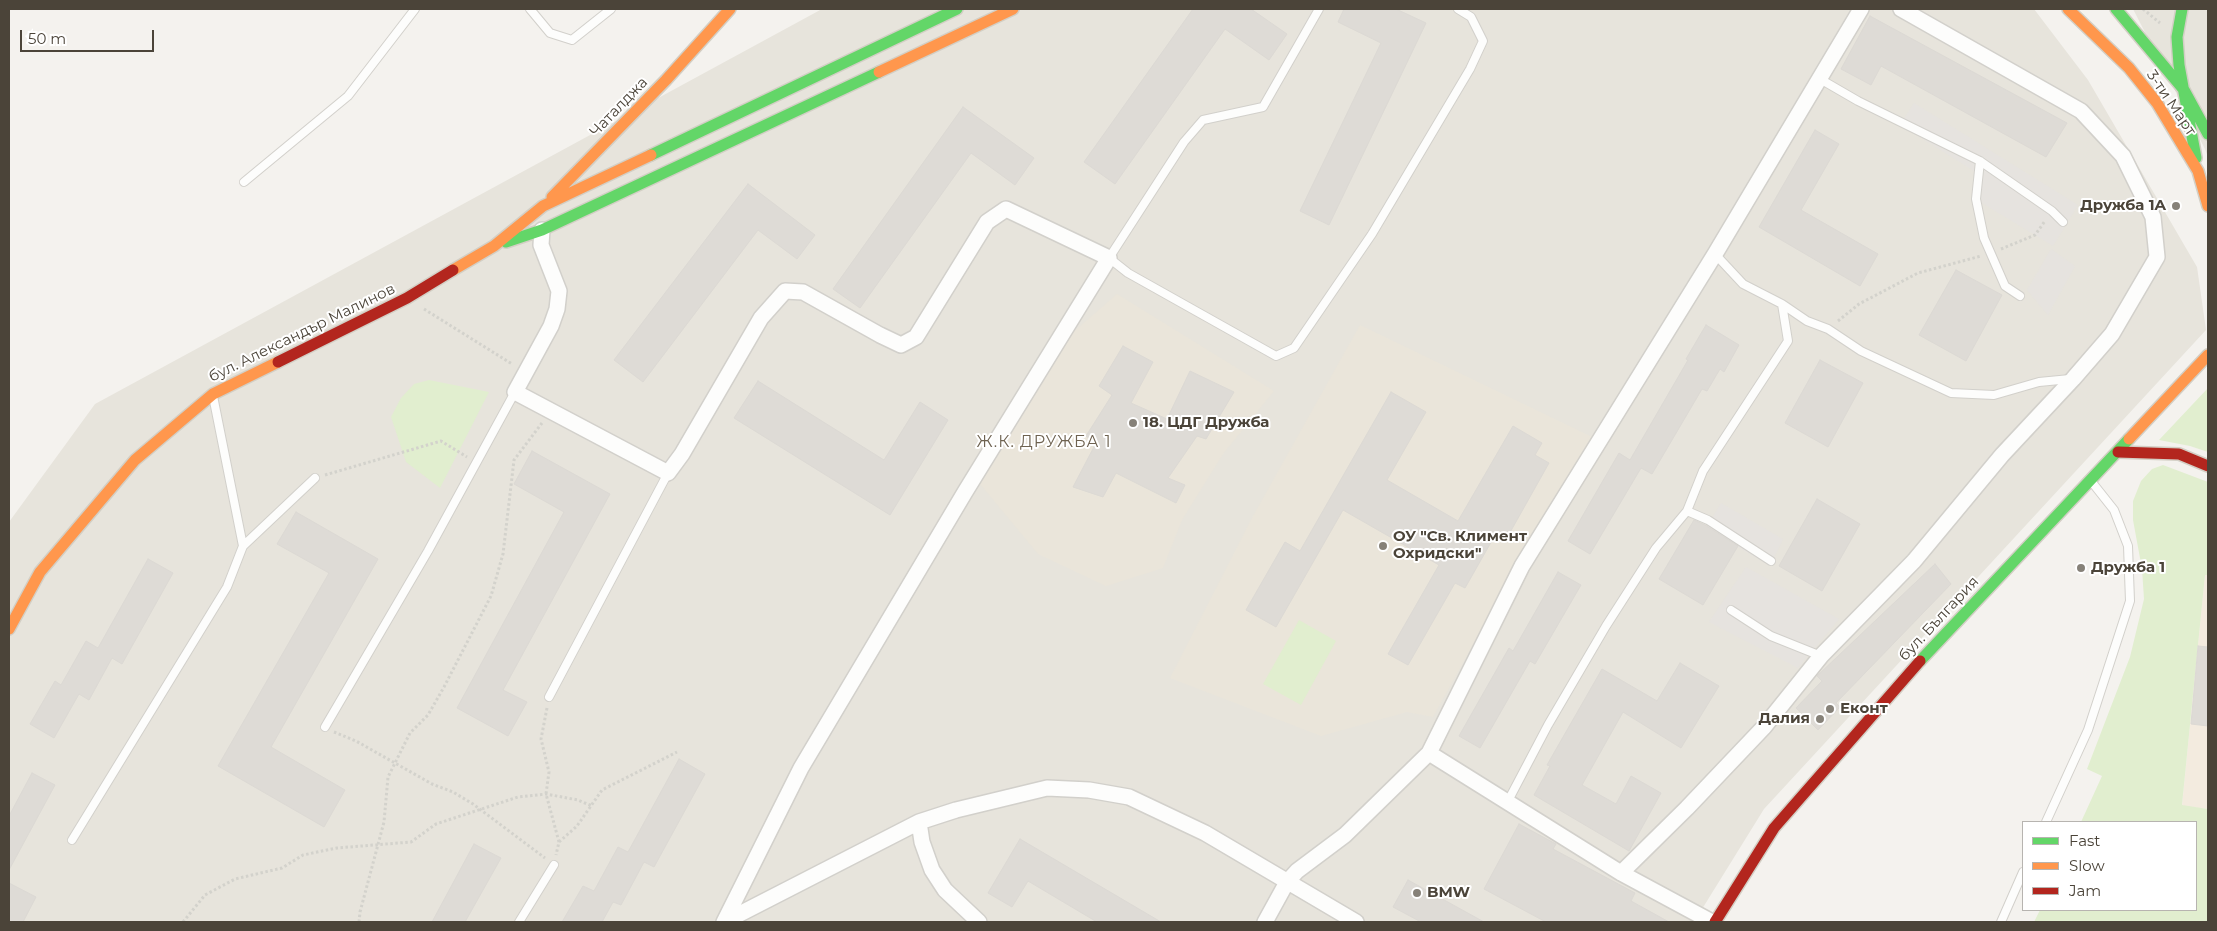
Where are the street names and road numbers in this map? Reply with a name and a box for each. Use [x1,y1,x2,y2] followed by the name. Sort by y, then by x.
[2142,67,2200,139] street label: 3-ти Март
[586,74,652,140] street label: Чаталджа
[206,280,398,386] street label: бул. Александър Малинов
[1895,573,1983,665] street label: бул. България

